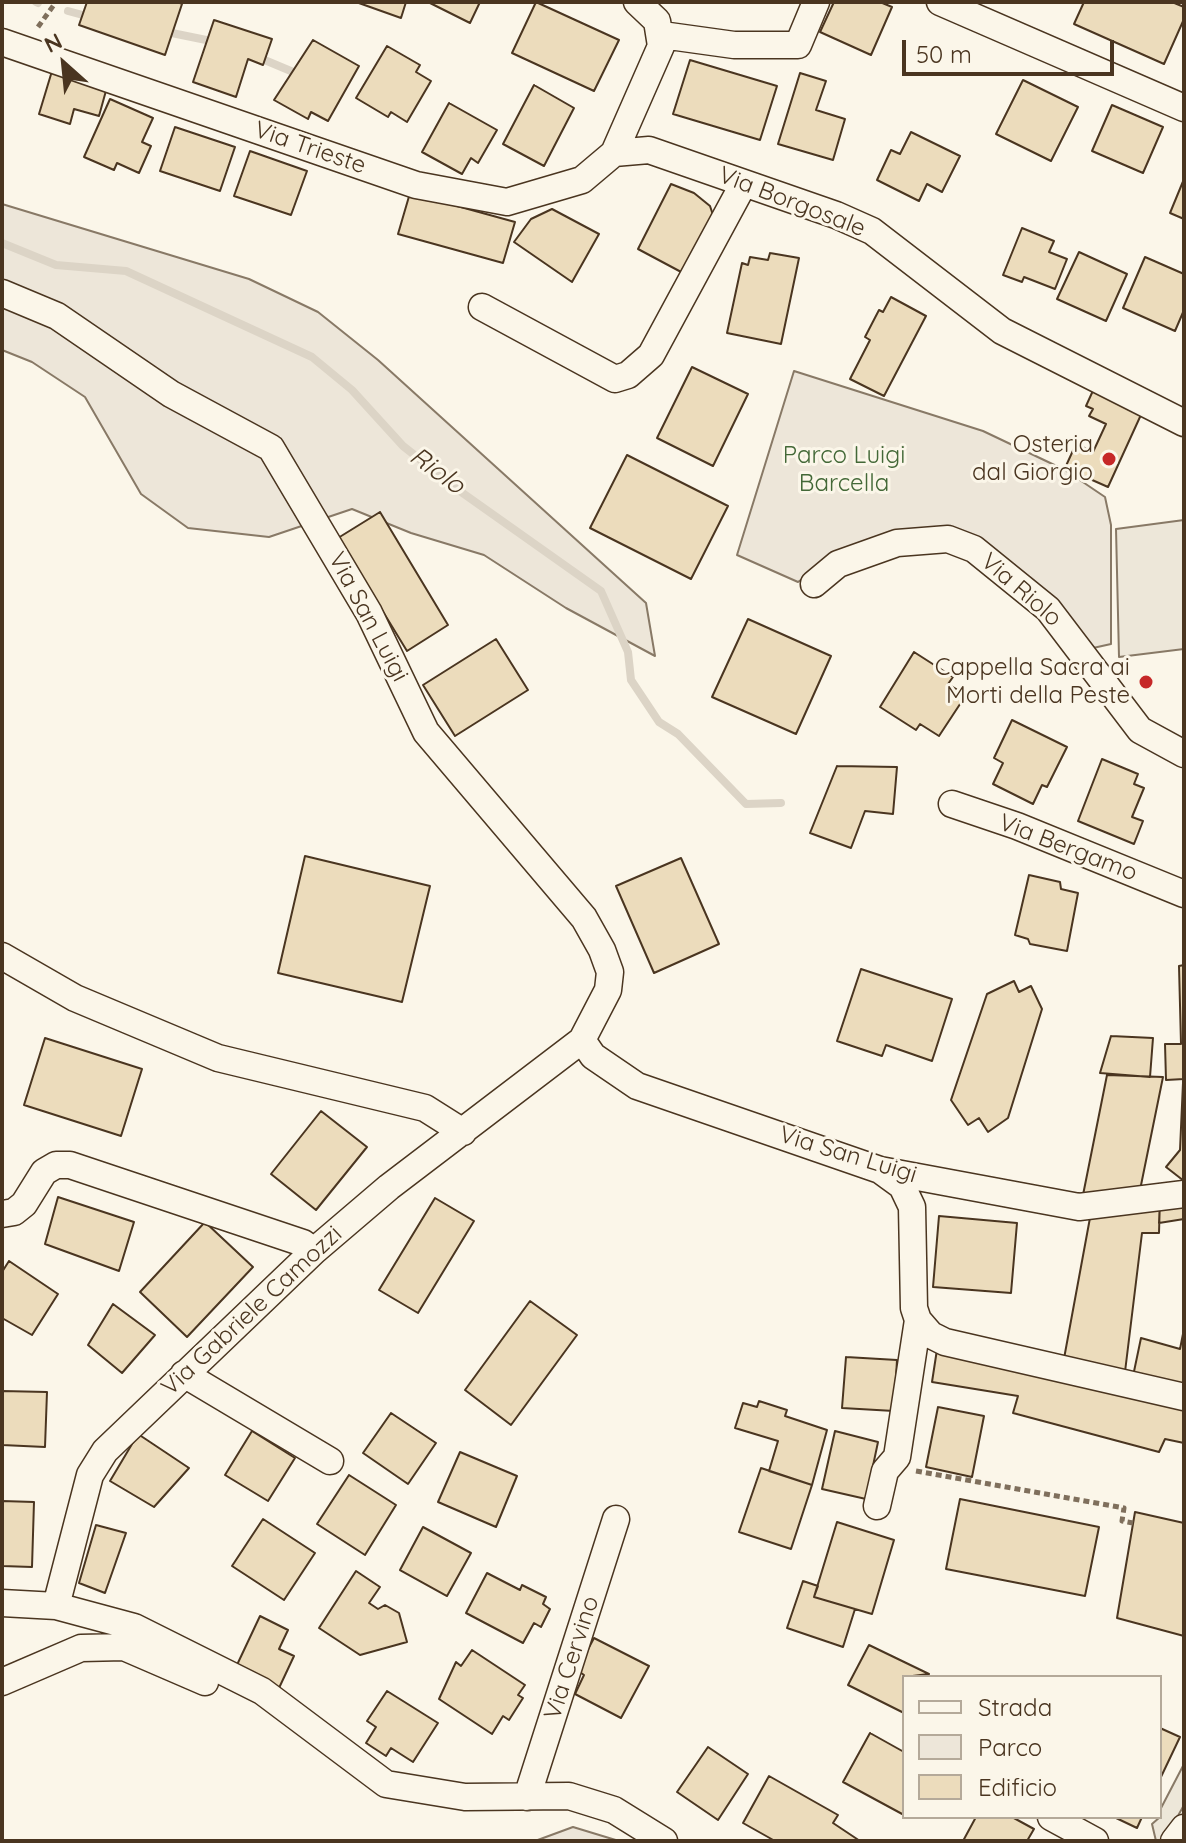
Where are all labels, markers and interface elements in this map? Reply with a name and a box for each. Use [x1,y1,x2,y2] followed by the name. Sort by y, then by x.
[24,24,104,104] north arrow
[906,24,1118,74] scale bar
[40,26,67,59] text: N
[916,39,972,69] text: 50 m
[250,115,370,181] street label: Via Trieste
[714,161,870,243] street label: Via Borgosale
[972,431,1093,487] place label: Osteria dal Giorgio
[404,441,470,501] water label: Riolo
[783,442,905,498] park label: Parco Luigi Barcella
[1100,450,1118,468] marker: Osteria dal Giorgio
[322,547,414,687] street label: Via San Luigi
[975,547,1067,633] street label: Via Riolo
[935,654,1130,710] place label: Cappella Sacra ai Morti della Peste
[1137,673,1155,691] marker: Cappella Sacra ai Morti della Peste
[995,808,1141,888] street label: Via Bergamo
[776,1120,920,1190] street label: Via San Luigi
[156,1220,348,1402] street label: Via Gabriele Camozzi
[539,1593,605,1723] street label: Via Cervino
[902,1675,1162,1819] legend
[978,1692,1052,1722] text: Strada
[978,1732,1042,1762] text: Parco
[978,1772,1057,1802] text: Edificio

